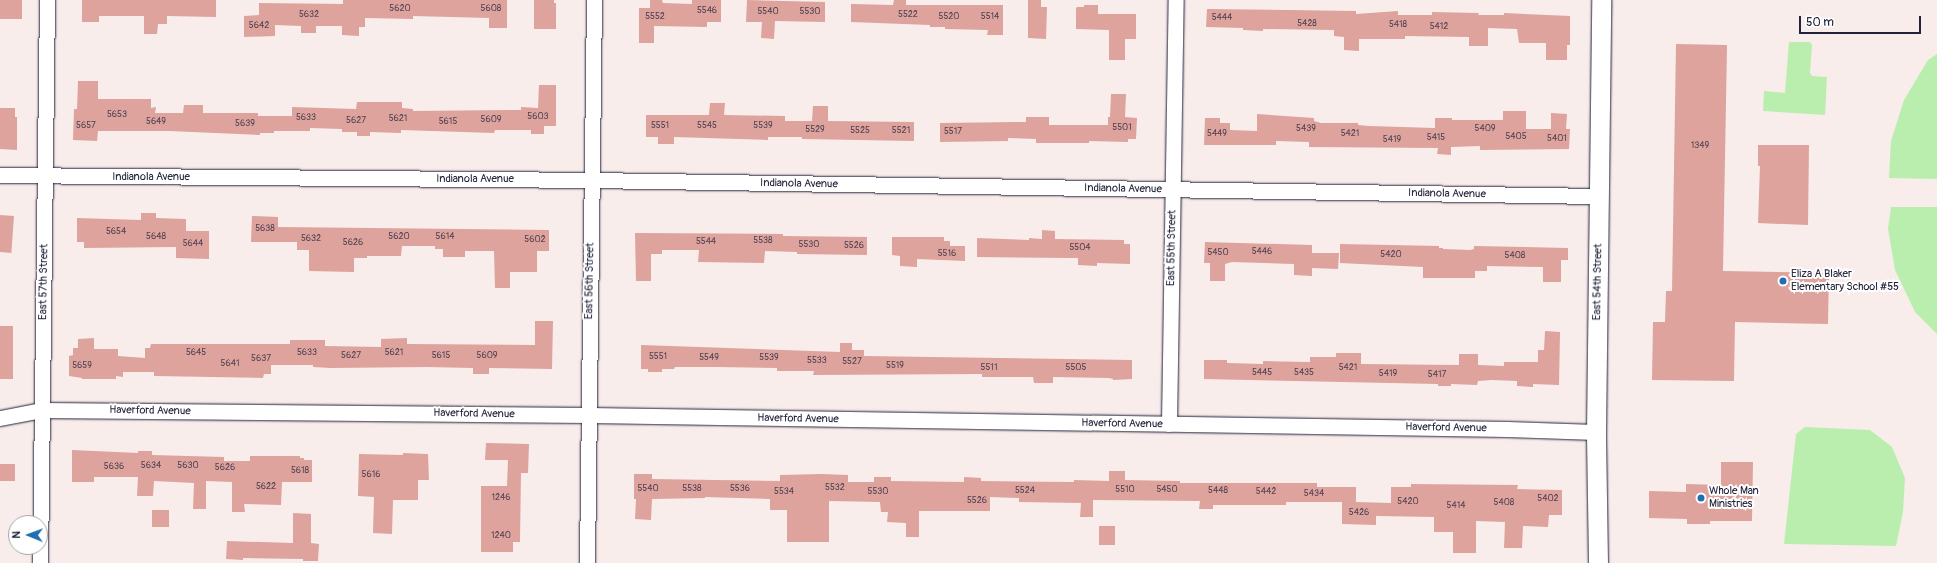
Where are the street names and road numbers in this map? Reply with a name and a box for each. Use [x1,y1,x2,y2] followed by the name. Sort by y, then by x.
[112,170,190,184] street label: Indianola Avenue
[436,172,514,186] street label: Indianola Avenue
[760,177,838,191] street label: Indianola Avenue
[1084,182,1162,196] street label: Indianola Avenue
[1408,187,1486,201] street label: Indianola Avenue
[1165,210,1179,286] street label: East 55th Street
[583,243,597,319] street label: East 56th Street
[37,244,51,320] street label: East 57th Street
[1591,244,1605,320] street label: East 54th Street
[109,404,191,418] street label: Haverford Avenue
[433,407,515,421] street label: Haverford Avenue
[757,412,839,426] street label: Haverford Avenue
[1081,417,1163,431] street label: Haverford Avenue
[1405,421,1487,435] street label: Haverford Avenue

